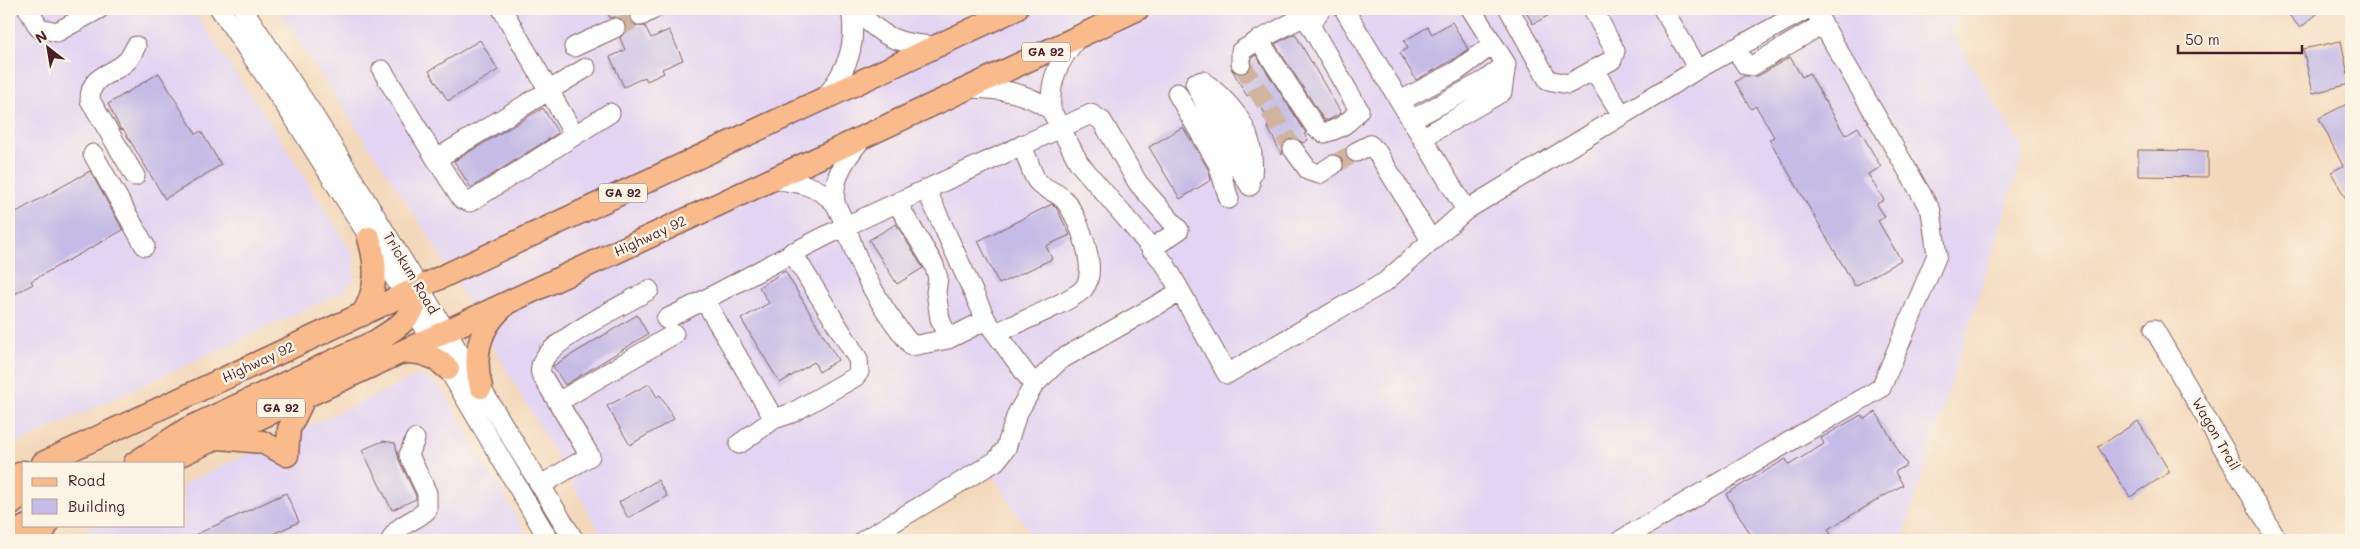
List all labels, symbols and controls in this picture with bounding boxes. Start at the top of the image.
north arrow [22,22,72,72]
scale bar [2178,22,2301,54]
text: N [32,26,51,47]
text: 50 m [2185,29,2220,49]
road number: GA 92 [1022,42,1070,62]
road number: GA 92 [599,184,647,202]
street label: Highway 92 [611,211,689,261]
street label: Trickum Road [379,228,444,318]
street label: Highway 92 [219,337,297,387]
street label: Wagon Trail [2188,394,2245,474]
road number: GA 92 [257,398,305,418]
legend [22,462,185,526]
text: Road [68,470,105,490]
text: Building [68,496,125,516]

